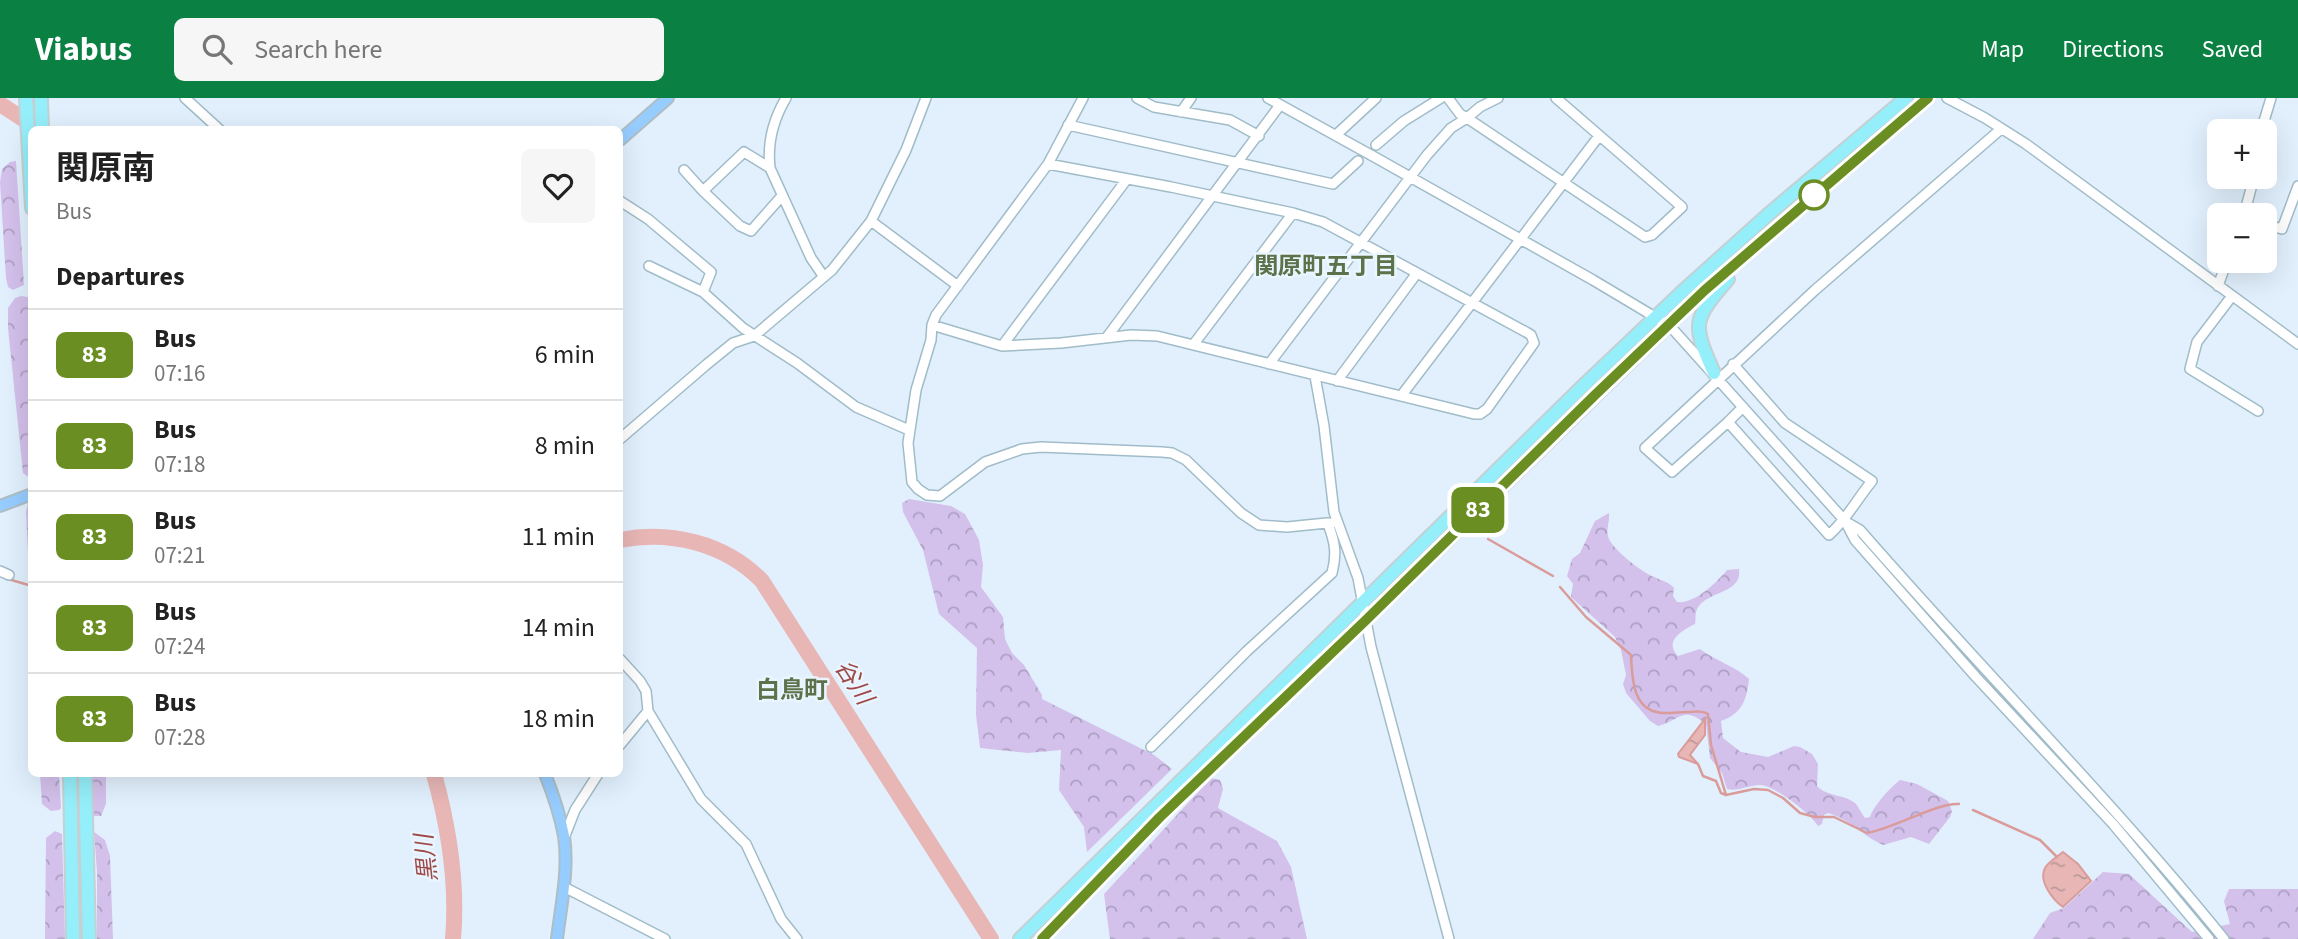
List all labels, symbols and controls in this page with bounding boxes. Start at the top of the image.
search box [174,18,664,81]
text: Viabus [35,26,132,73]
icon: search [198,30,236,68]
text: Search here [254,31,382,68]
text: Map [1981,32,2024,67]
text: Directions [2062,32,2164,67]
text: Saved [2202,32,2263,67]
map controls [2207,119,2277,273]
button: + [2207,119,2277,189]
text: 関原南 [56,145,155,192]
button: heart [521,149,595,223]
unlabelled marker [1799,180,1829,210]
text: Bus [56,195,92,228]
button: − [2207,203,2277,273]
district label: 関原町五丁目 [1254,249,1398,284]
text: Departures [56,258,184,295]
text: Bus [154,320,196,357]
text: 6 min [535,336,595,373]
text: 83 [82,337,107,372]
text: 07:16 [154,357,205,390]
text: Bus [154,411,196,448]
text: 8 min [535,427,595,464]
text: 83 [82,428,107,463]
text: 07:18 [154,448,205,481]
line badge: 83 [1446,487,1510,533]
text: 83 [1465,492,1491,527]
text: Bus [154,502,196,539]
text: 11 min [522,518,595,555]
text: 83 [82,519,107,554]
text: 07:21 [154,539,205,572]
text: Bus [154,593,196,630]
text: 14 min [522,609,595,646]
text: 83 [82,610,107,645]
text: 07:24 [154,630,205,663]
water label: 谷川 [826,653,883,714]
district label: 白鳥町 [756,673,828,708]
text: Bus [154,684,196,721]
text: 18 min [522,700,595,737]
text: 83 [82,701,107,736]
text: 07:28 [154,721,205,754]
water label: 黒川 [406,829,446,884]

